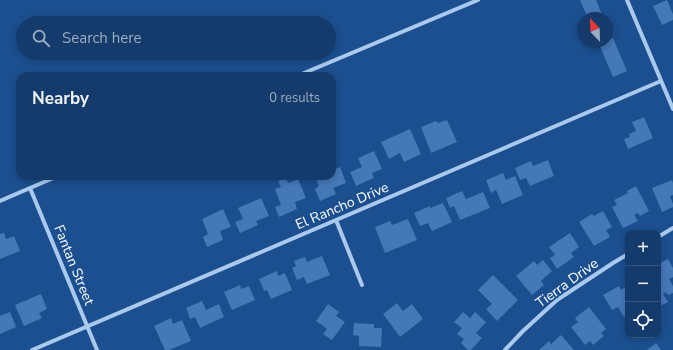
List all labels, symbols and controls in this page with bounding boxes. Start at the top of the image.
north arrow [577,12,613,48]
search box [16,16,336,60]
icon: search [30,27,52,49]
text: Search here [62,28,142,48]
text: Nearby [32,87,89,110]
text: 0 results [269,89,320,107]
street label: El Rancho Drive [292,178,392,234]
street label: Fantan Street [49,222,99,308]
map controls [625,230,661,338]
button: + [625,230,661,266]
street label: Tierra Drive [532,254,602,312]
button: − [625,266,661,302]
button: locate [625,302,661,338]

